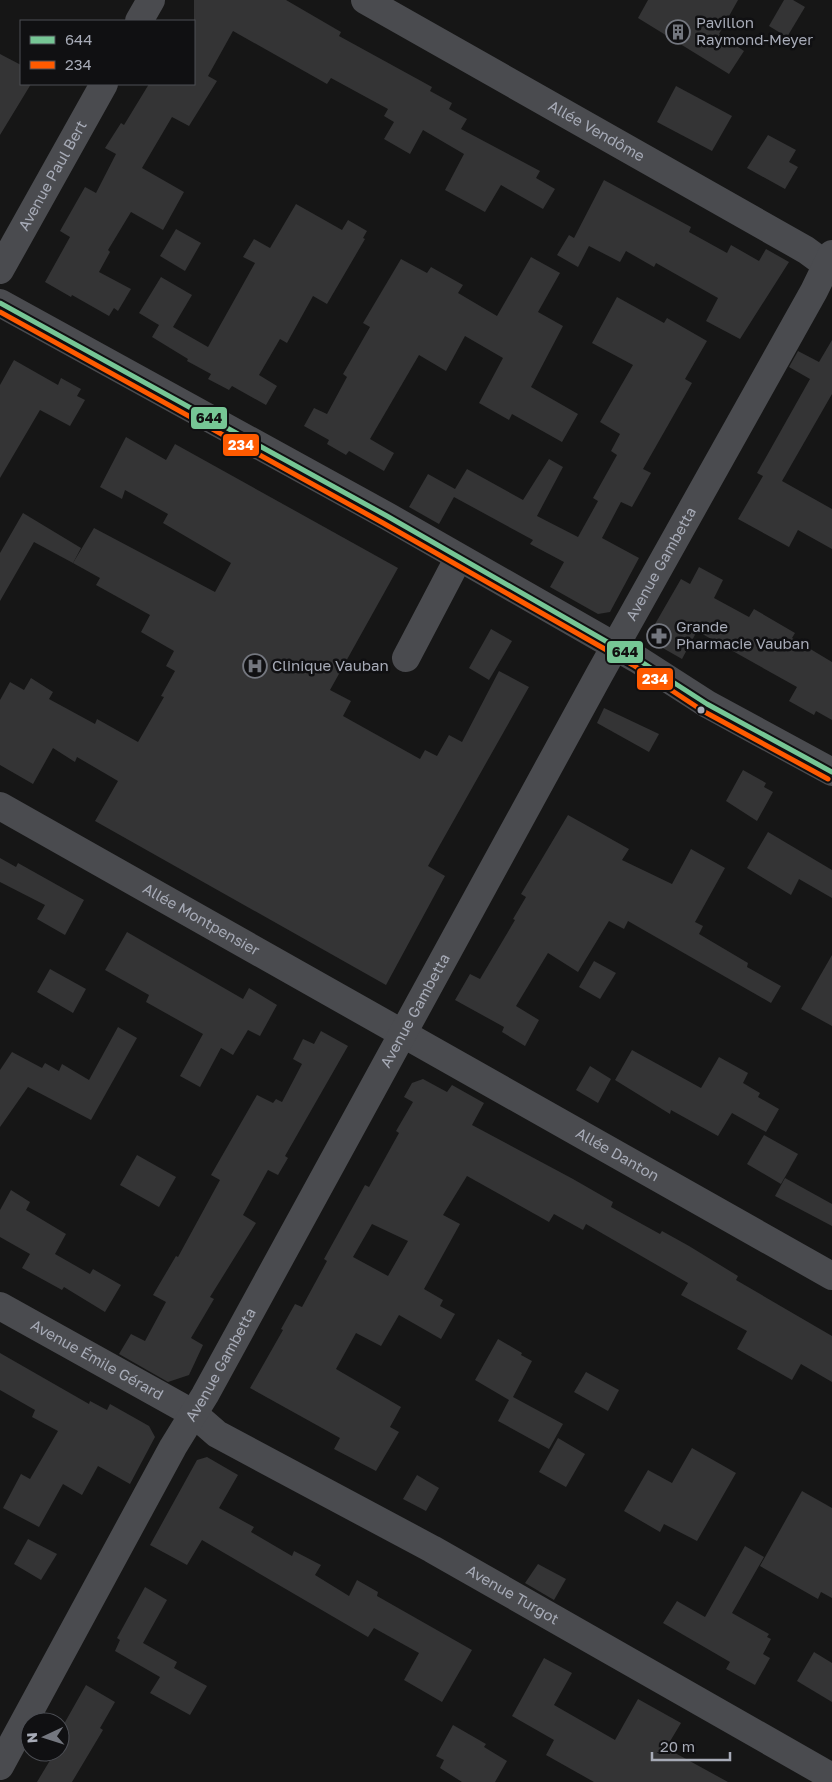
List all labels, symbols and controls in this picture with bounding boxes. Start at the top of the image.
place label: Pavillon Raymond-Meyer [696,13,813,48]
building icon: Pavillon Raymond-Meyer [665,19,691,45]
legend [20,20,195,85]
text: 644 [65,30,92,48]
text: 234 [65,55,92,73]
street label: Allée Vendôme [546,96,648,165]
street label: Avenue Paul Bert [14,117,90,234]
line badge: 644 [190,406,228,430]
text: 644 [196,409,222,426]
line badge: 234 [222,433,260,457]
text: 234 [228,436,254,453]
street label: Avenue Gambetta [621,503,699,623]
place label: Grande Pharmacie Vauban [676,617,809,652]
pharmacy icon: Grande Pharmacie Vauban [646,623,672,649]
line badge: 644 [606,640,644,664]
text: 644 [612,643,638,660]
hospital icon: Clinique Vauban [242,653,268,679]
place label: Clinique Vauban [272,656,389,674]
line badge: 234 [636,667,674,691]
text: 234 [642,670,668,687]
unlabelled marker [696,705,706,715]
street label: Allée Montpensier [140,879,263,959]
street label: Avenue Gambetta [376,950,453,1070]
street label: Allée Danton [573,1123,663,1184]
street label: Avenue Gambetta [181,1304,259,1424]
street label: Avenue Émile Gérard [28,1315,167,1403]
street label: Avenue Turgot [463,1561,563,1628]
north arrow [20,1712,70,1762]
scale bar [652,1730,730,1762]
text: N [23,1732,40,1744]
text: 20 m [660,1737,695,1755]

